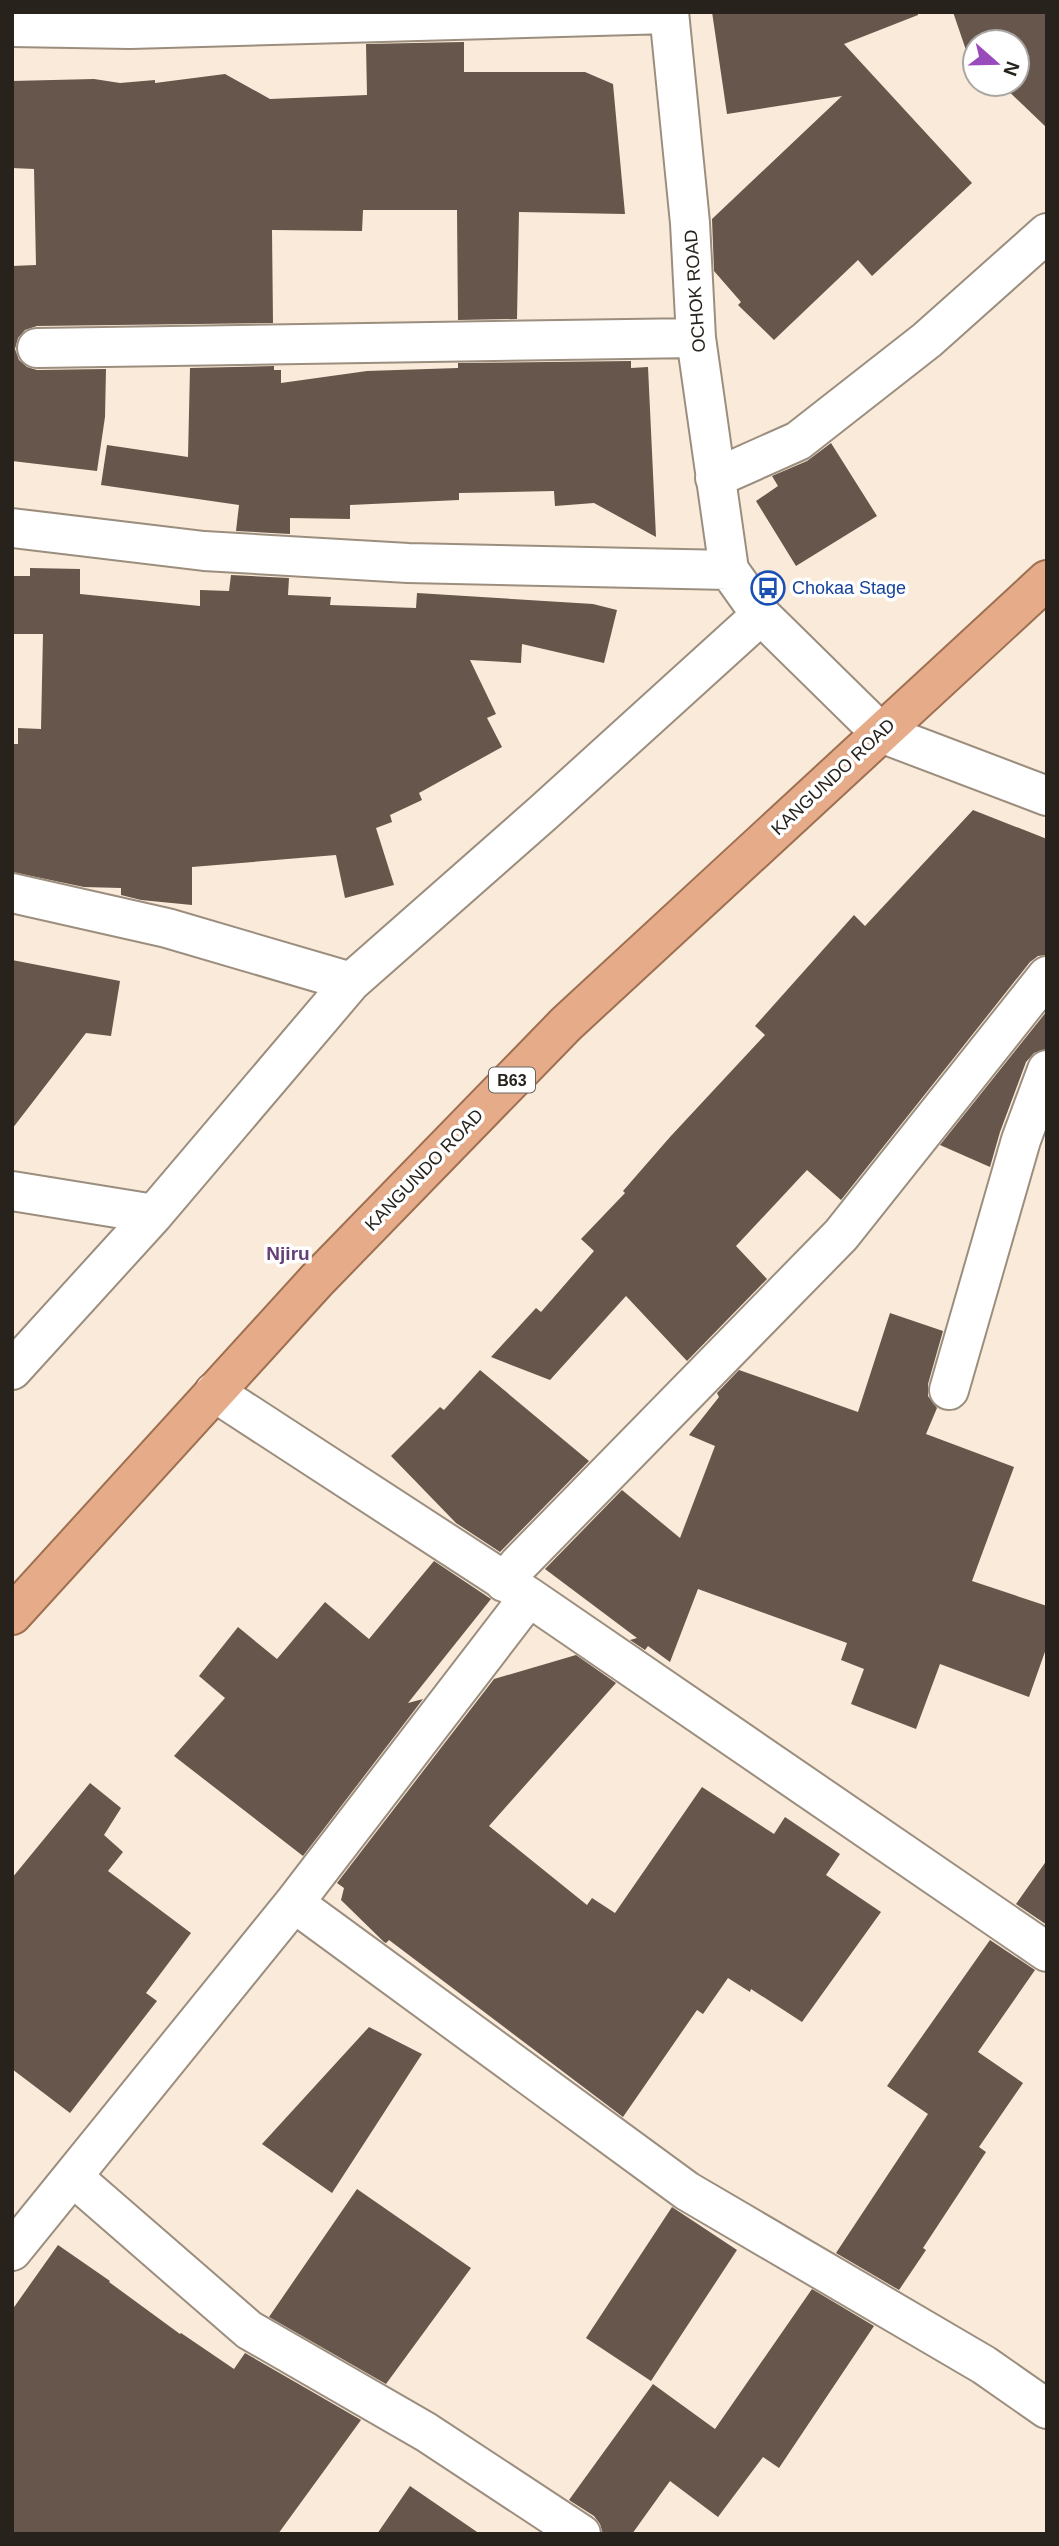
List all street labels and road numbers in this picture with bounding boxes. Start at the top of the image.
street label: OCHOK ROAD [681,229,709,353]
street label: KANGUNDO ROAD [767,715,899,839]
road number: B63 [489,1068,535,1092]
street label: KANGUNDO ROAD [361,1105,487,1235]

